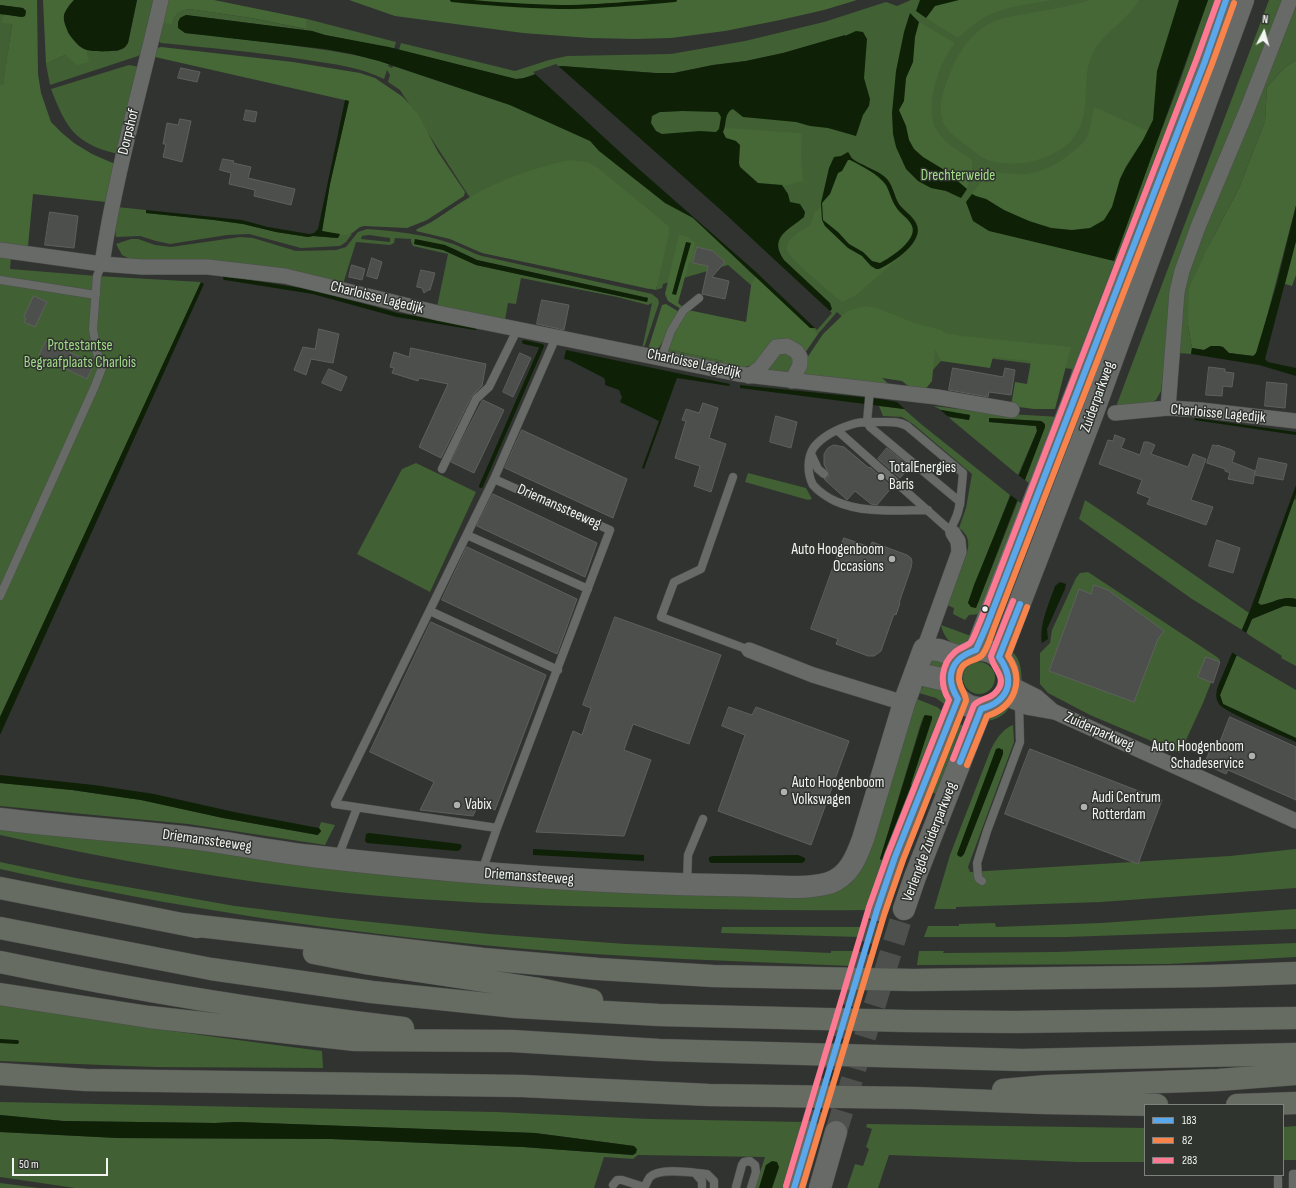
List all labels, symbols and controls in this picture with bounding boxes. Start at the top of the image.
north arrow [1244,12,1284,52]
text: N [1262,13,1269,26]
street label: Dorpshof [115,107,143,157]
park label: Drechterweide [921,167,995,185]
street label: Charloisse Lagedijk [329,278,425,318]
park label: Protestantse Begraafplaats Charlois [24,337,136,372]
street label: Charloisse Lagedijk [646,345,742,383]
street label: Zuiderparkweg [1077,359,1119,435]
street label: Charloisse Lagedijk [1170,401,1266,427]
place label: TotalEnergies Baris [889,459,956,494]
marker: TotalEnergies Baris [876,472,886,482]
street label: Driemanssteeweg [514,481,604,533]
place label: Auto Hoogenboom Occasions [792,541,884,576]
marker: Auto Hoogenboom Occasions [887,554,897,564]
unlabelled marker [980,604,990,614]
street label: Zuiderparkweg [1061,709,1137,755]
place label: Auto Hoogenboom Schadeservice [1152,738,1244,773]
marker: Auto Hoogenboom Schadeservice [1247,751,1257,761]
place label: Auto Hoogenboom Volkswagen [792,774,884,809]
street label: Verlengde Zuiderparkweg [899,780,961,904]
marker: Auto Hoogenboom Volkswagen [779,787,789,797]
place label: Audi Centrum Rotterdam [1092,789,1161,824]
place label: Vabix [465,796,492,814]
marker: Vabix [452,800,462,810]
marker: Audi Centrum Rotterdam [1079,802,1089,812]
street label: Driemanssteeweg [161,826,253,856]
street label: Driemanssteeweg [484,865,574,889]
legend [1144,1104,1284,1176]
text: 183 [1182,1113,1196,1128]
text: 82 [1182,1133,1192,1148]
scale bar [14,1150,110,1176]
text: 283 [1182,1153,1197,1168]
text: 50 m [19,1157,39,1172]

